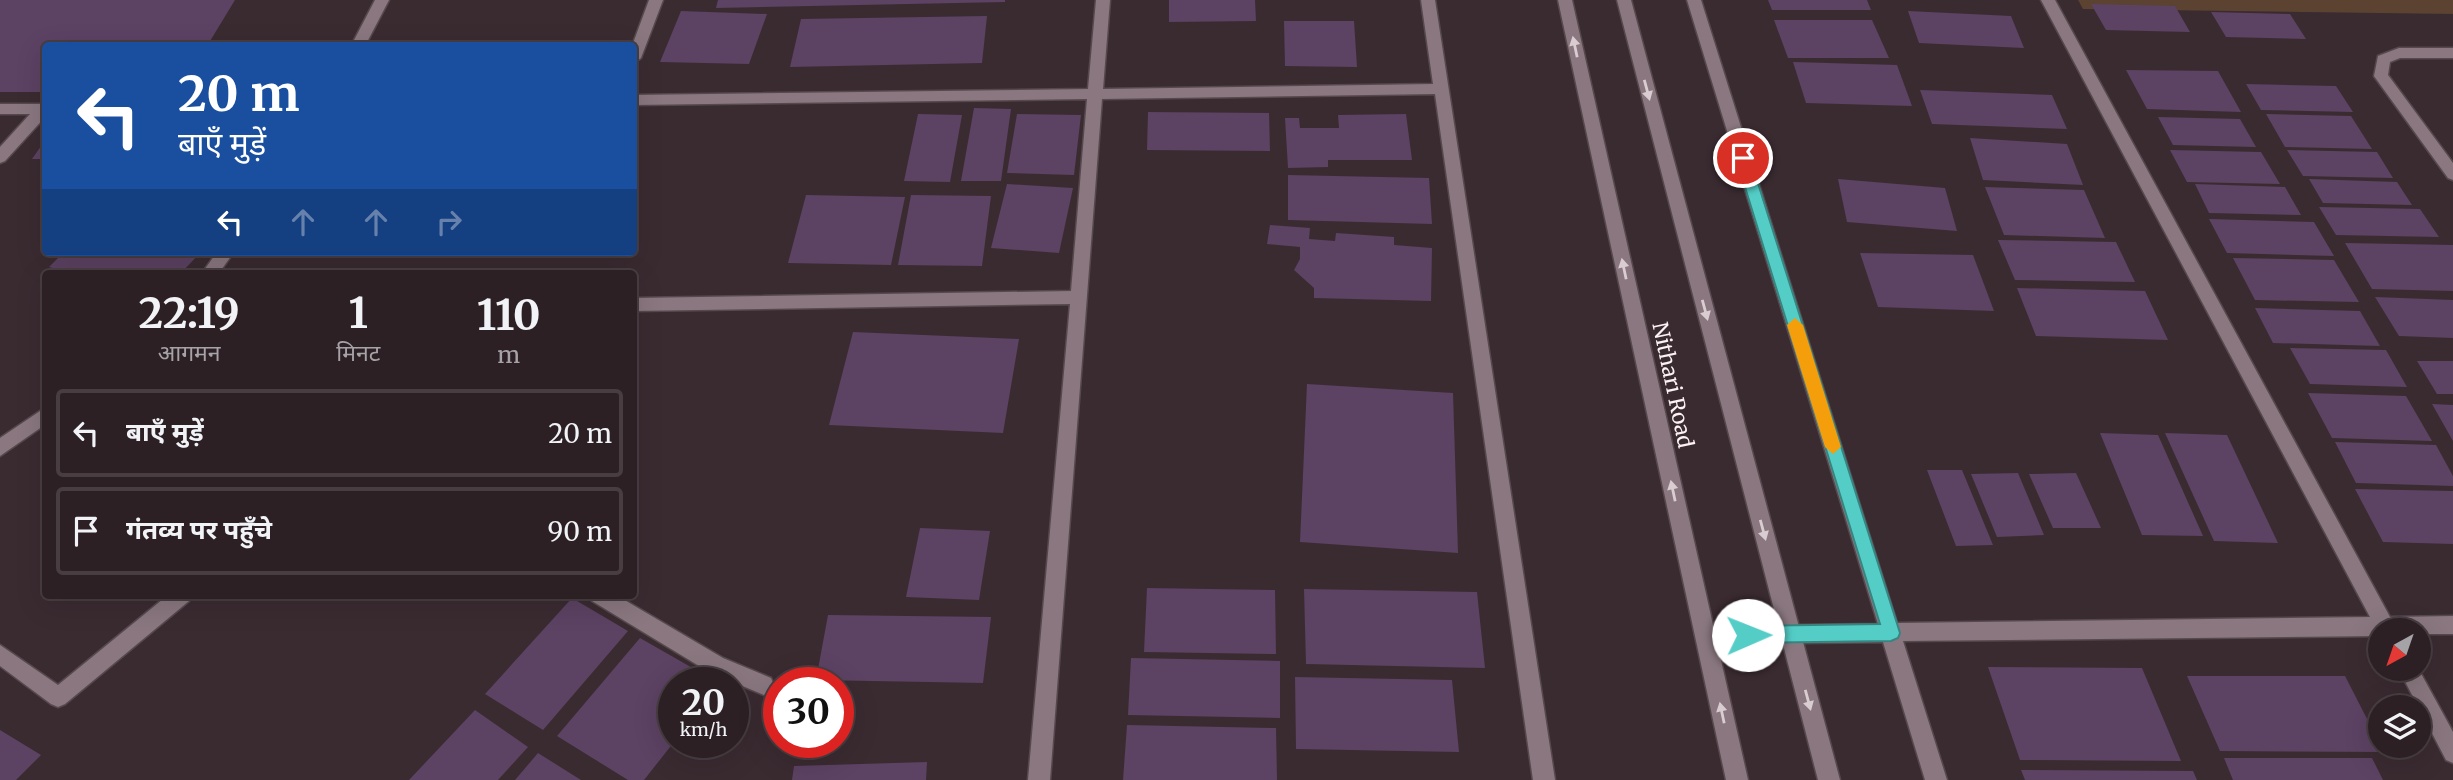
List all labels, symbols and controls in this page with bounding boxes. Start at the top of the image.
one-way arrow [1570,36,1581,58]
text: 20 m [178,63,299,124]
icon: left [63,70,154,161]
one-way arrow [1642,79,1653,101]
text: बाएँ मुड़ें [178,124,266,164]
pin [1713,128,1773,188]
icon: arrive [1724,139,1762,177]
icon: left [211,203,249,241]
icon: ahead [284,203,322,241]
icon: ahead [357,203,395,241]
icon: right [430,203,468,241]
one-way arrow [1619,258,1630,280]
text: 22:19 [138,287,240,339]
text: 1 [349,287,368,339]
text: 110 [477,289,541,341]
one-way arrow [1700,299,1711,321]
street label: Nithari Road [1646,320,1700,451]
text: आगमन [158,338,221,367]
text: मिनट [336,338,380,367]
text: m [497,340,520,369]
icon: left [67,414,105,452]
text: बाएँ मुड़ें [126,415,203,448]
text: 20 m [548,417,612,450]
one-way arrow [1668,480,1679,502]
icon: arrive [67,512,105,550]
text: गंतव्य पर पहुँचे [126,513,272,546]
text: 90 m [548,515,612,548]
one-way arrow [1758,519,1769,541]
position arrow [1711,598,1785,672]
north arrow [2368,618,2431,681]
map controls [2368,618,2431,758]
speed limit sign: 30 [763,667,854,758]
text: 20 [682,681,725,725]
one-way arrow [1803,689,1814,711]
button: layers [2368,695,2431,758]
one-way arrow [1717,702,1728,724]
text: km/h [680,718,727,741]

